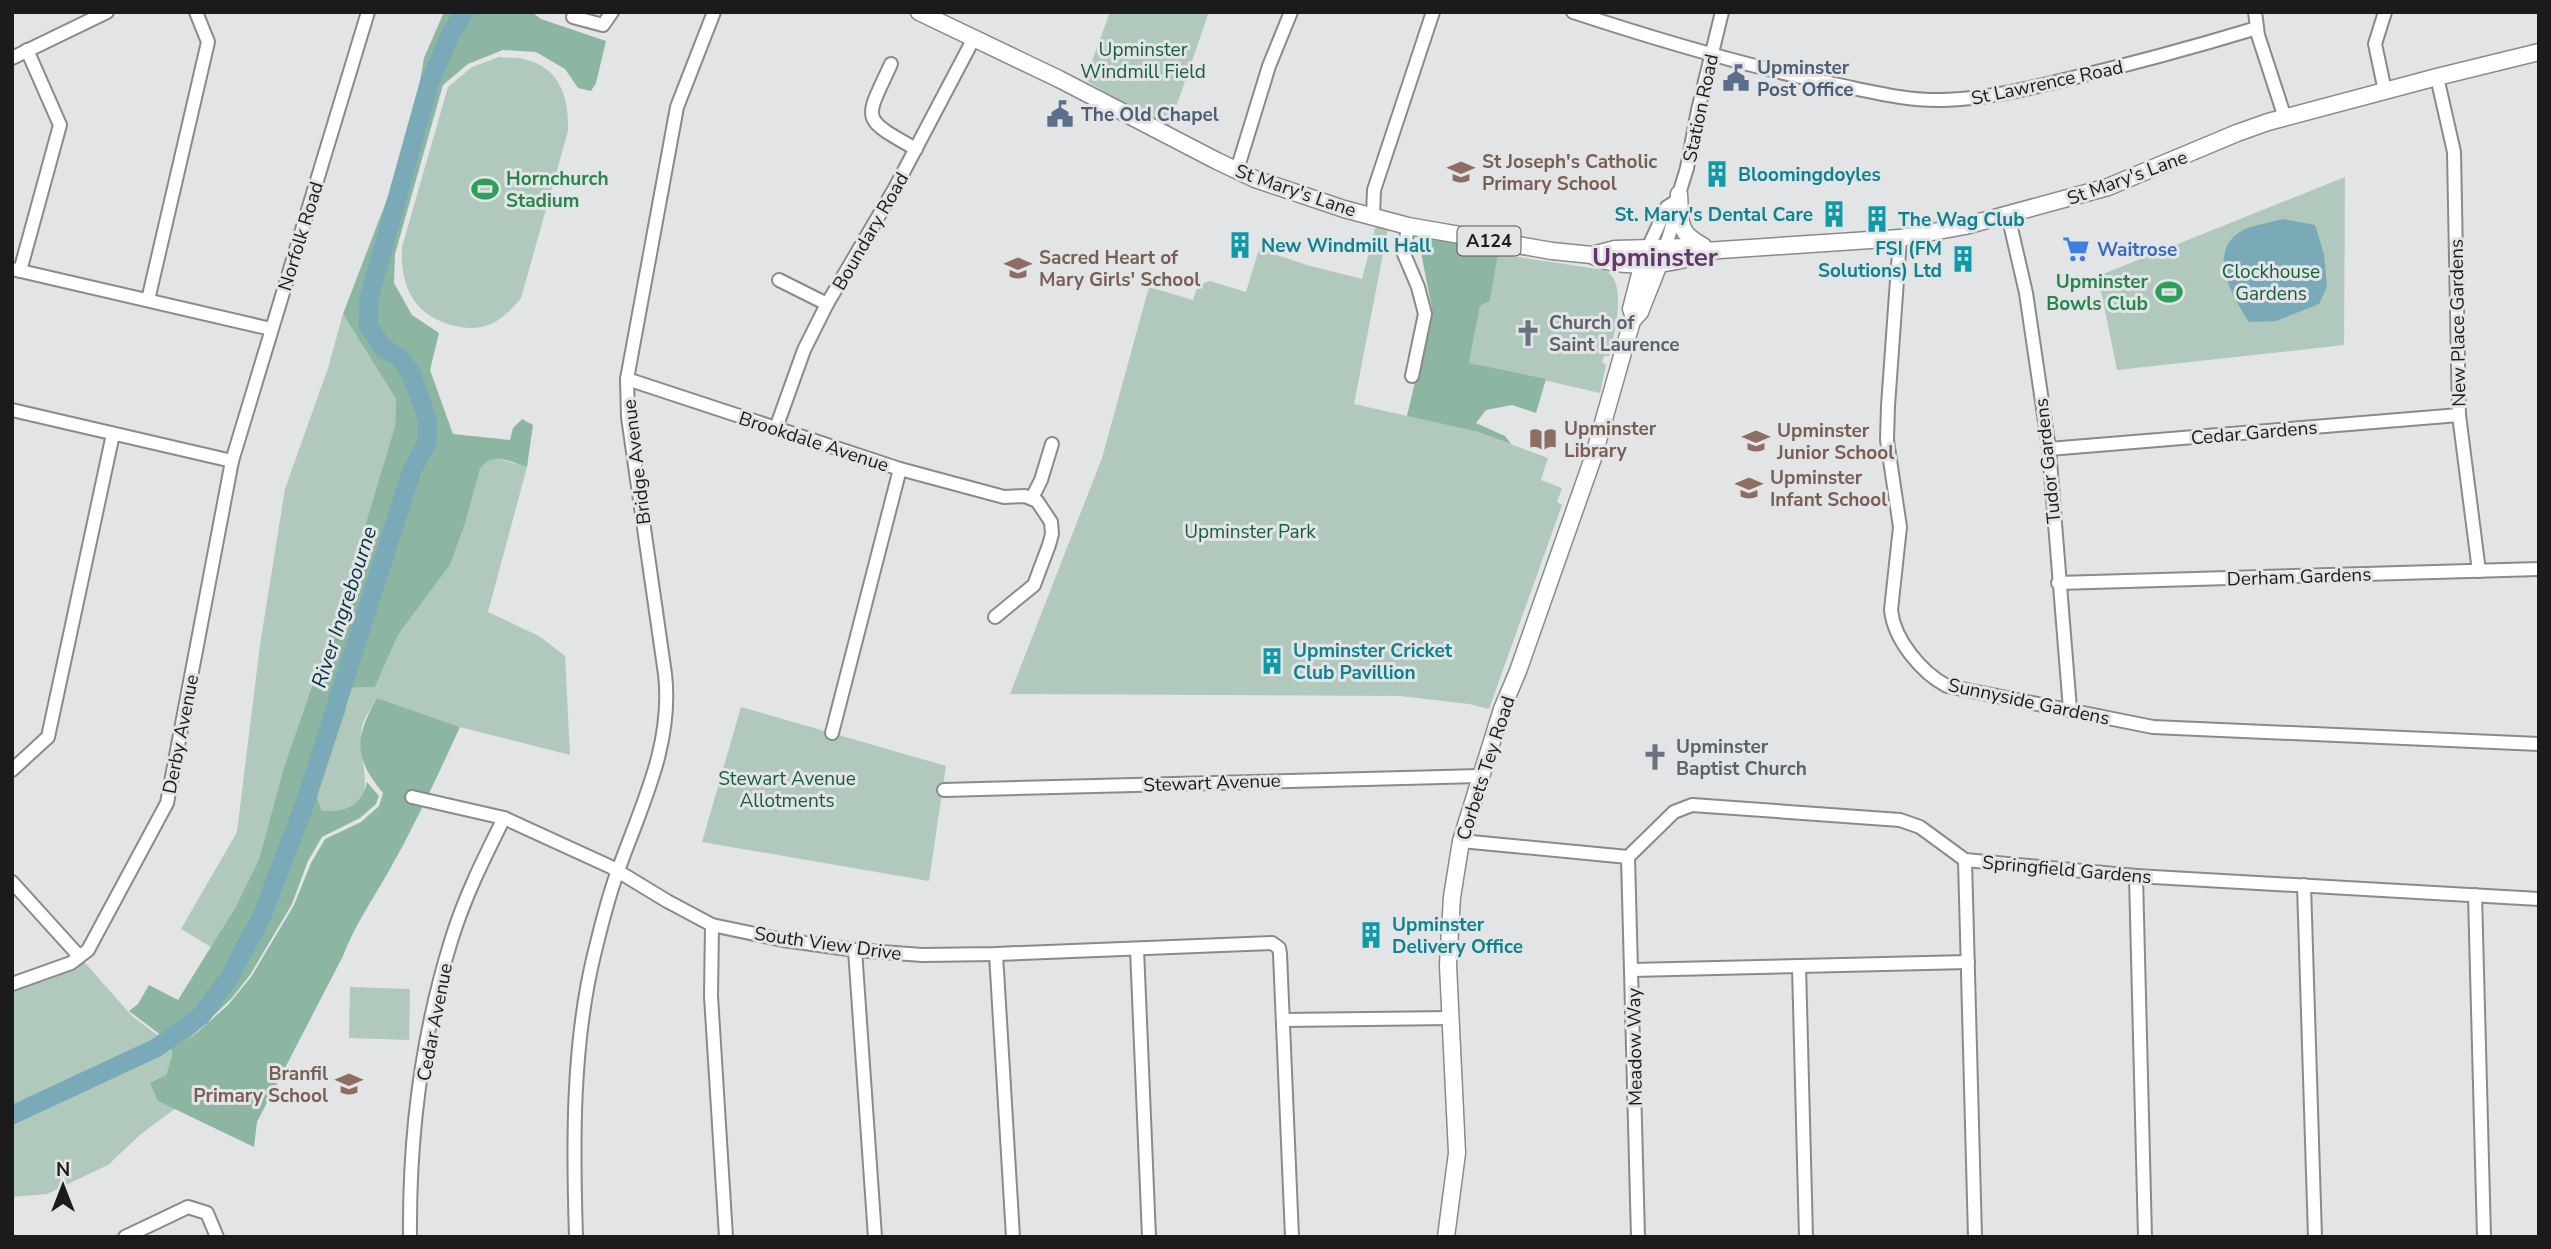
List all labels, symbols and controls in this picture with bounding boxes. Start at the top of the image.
park label: Upminster Windmill Field [1080,37,1206,85]
street label: Station Road [1677,52,1725,165]
street label: St Lawrence Road [1969,54,2126,112]
place label: Upminster Post Office [1757,55,1854,103]
public building icon: Upminster Post Office [1721,63,1751,93]
public building icon: The Old Chapel [1045,99,1075,129]
place label: The Old Chapel [1081,102,1219,128]
street label: St Mary's Lane [2064,144,2191,212]
place label: St Joseph's Catholic Primary School [1482,149,1657,197]
school or university icon: St Joseph's Catholic Primary School [1446,157,1476,187]
street label: St Mary's Lane [1232,158,1360,224]
building icon: Bloomingdoyles [1702,159,1732,189]
place label: Bloomingdoyles [1738,162,1881,188]
place label: Hornchurch Stadium [506,166,609,214]
street label: Boundary Road [827,168,915,295]
sports icon: Hornchurch Stadium [470,174,500,204]
street label: Norfolk Road [272,179,330,294]
building icon: St. Mary's Dental Care [1819,199,1849,229]
place label: St. Mary's Dental Care [1614,202,1813,228]
building icon: The Wag Club [1862,204,1892,234]
place label: The Wag Club [1898,207,2025,233]
road number: A124 [1458,227,1520,256]
building icon: New Windmill Hall [1225,230,1255,260]
place label: New Windmill Hall [1261,233,1431,259]
supermarket icon: Waitrose [2061,234,2091,264]
place label: FSI (FM Solutions) Ltd [1818,236,1942,284]
place label: Waitrose [2097,237,2177,263]
street label: New Place Gardens [2444,239,2472,407]
district label: Upminster [1592,240,1719,275]
building icon: FSI (FM Solutions) Ltd [1948,244,1978,274]
place label: Sacred Heart of Mary Girls' School [1039,245,1200,293]
school or university icon: Sacred Heart of Mary Girls' School [1003,253,1033,283]
park label: Clockhouse Gardens [2222,259,2320,307]
place label: Upminster Bowls Club [2046,269,2149,317]
sports icon: Upminster Bowls Club [2154,277,2184,307]
place label: Church of Saint Laurence [1549,310,1680,358]
church icon: Church of Saint Laurence [1513,318,1543,348]
street label: Tudor Gardens [2028,397,2067,525]
street label: Bridge Avenue [616,398,658,526]
street label: Brookdale Avenue [735,405,892,478]
street label: Cedar Gardens [2190,415,2318,451]
place label: Upminster Library [1564,416,1657,464]
place label: Upminster Junior School [1776,418,1894,466]
library icon: Upminster Library [1528,424,1558,454]
school or university icon: Upminster Junior School [1741,426,1771,456]
place label: Upminster Infant School [1770,465,1887,513]
school or university icon: Upminster Infant School [1734,473,1764,503]
park label: Upminster Park [1184,519,1316,545]
water label: River Ingrebourne [305,523,383,691]
street label: Derham Gardens [2226,561,2372,593]
place label: Upminster Cricket Club Pavillion [1293,638,1453,686]
building icon: Upminster Cricket Club Pavillion [1257,646,1287,676]
street label: Derby Avenue [157,672,205,796]
street label: Sunnyside Gardens [1946,672,2112,732]
street label: Corbets Tey Road [1450,693,1522,844]
place label: Upminster Baptist Church [1676,734,1807,782]
church icon: Upminster Baptist Church [1640,742,1670,772]
park label: Stewart Avenue Allotments [718,766,856,814]
street label: Stewart Avenue [1143,768,1281,798]
street label: Springfield Gardens [1981,850,2153,890]
place label: Upminster Delivery Office [1392,912,1523,960]
building icon: Upminster Delivery Office [1356,920,1386,950]
street label: South View Drive [752,921,903,967]
street label: Cedar Avenue [411,961,459,1083]
street label: Meadow Way [1621,987,1649,1106]
place label: Branfil Primary School [193,1061,328,1109]
school or university icon: Branfil Primary School [334,1069,364,1099]
north arrow [28,1151,98,1221]
text: N [56,1157,70,1183]

